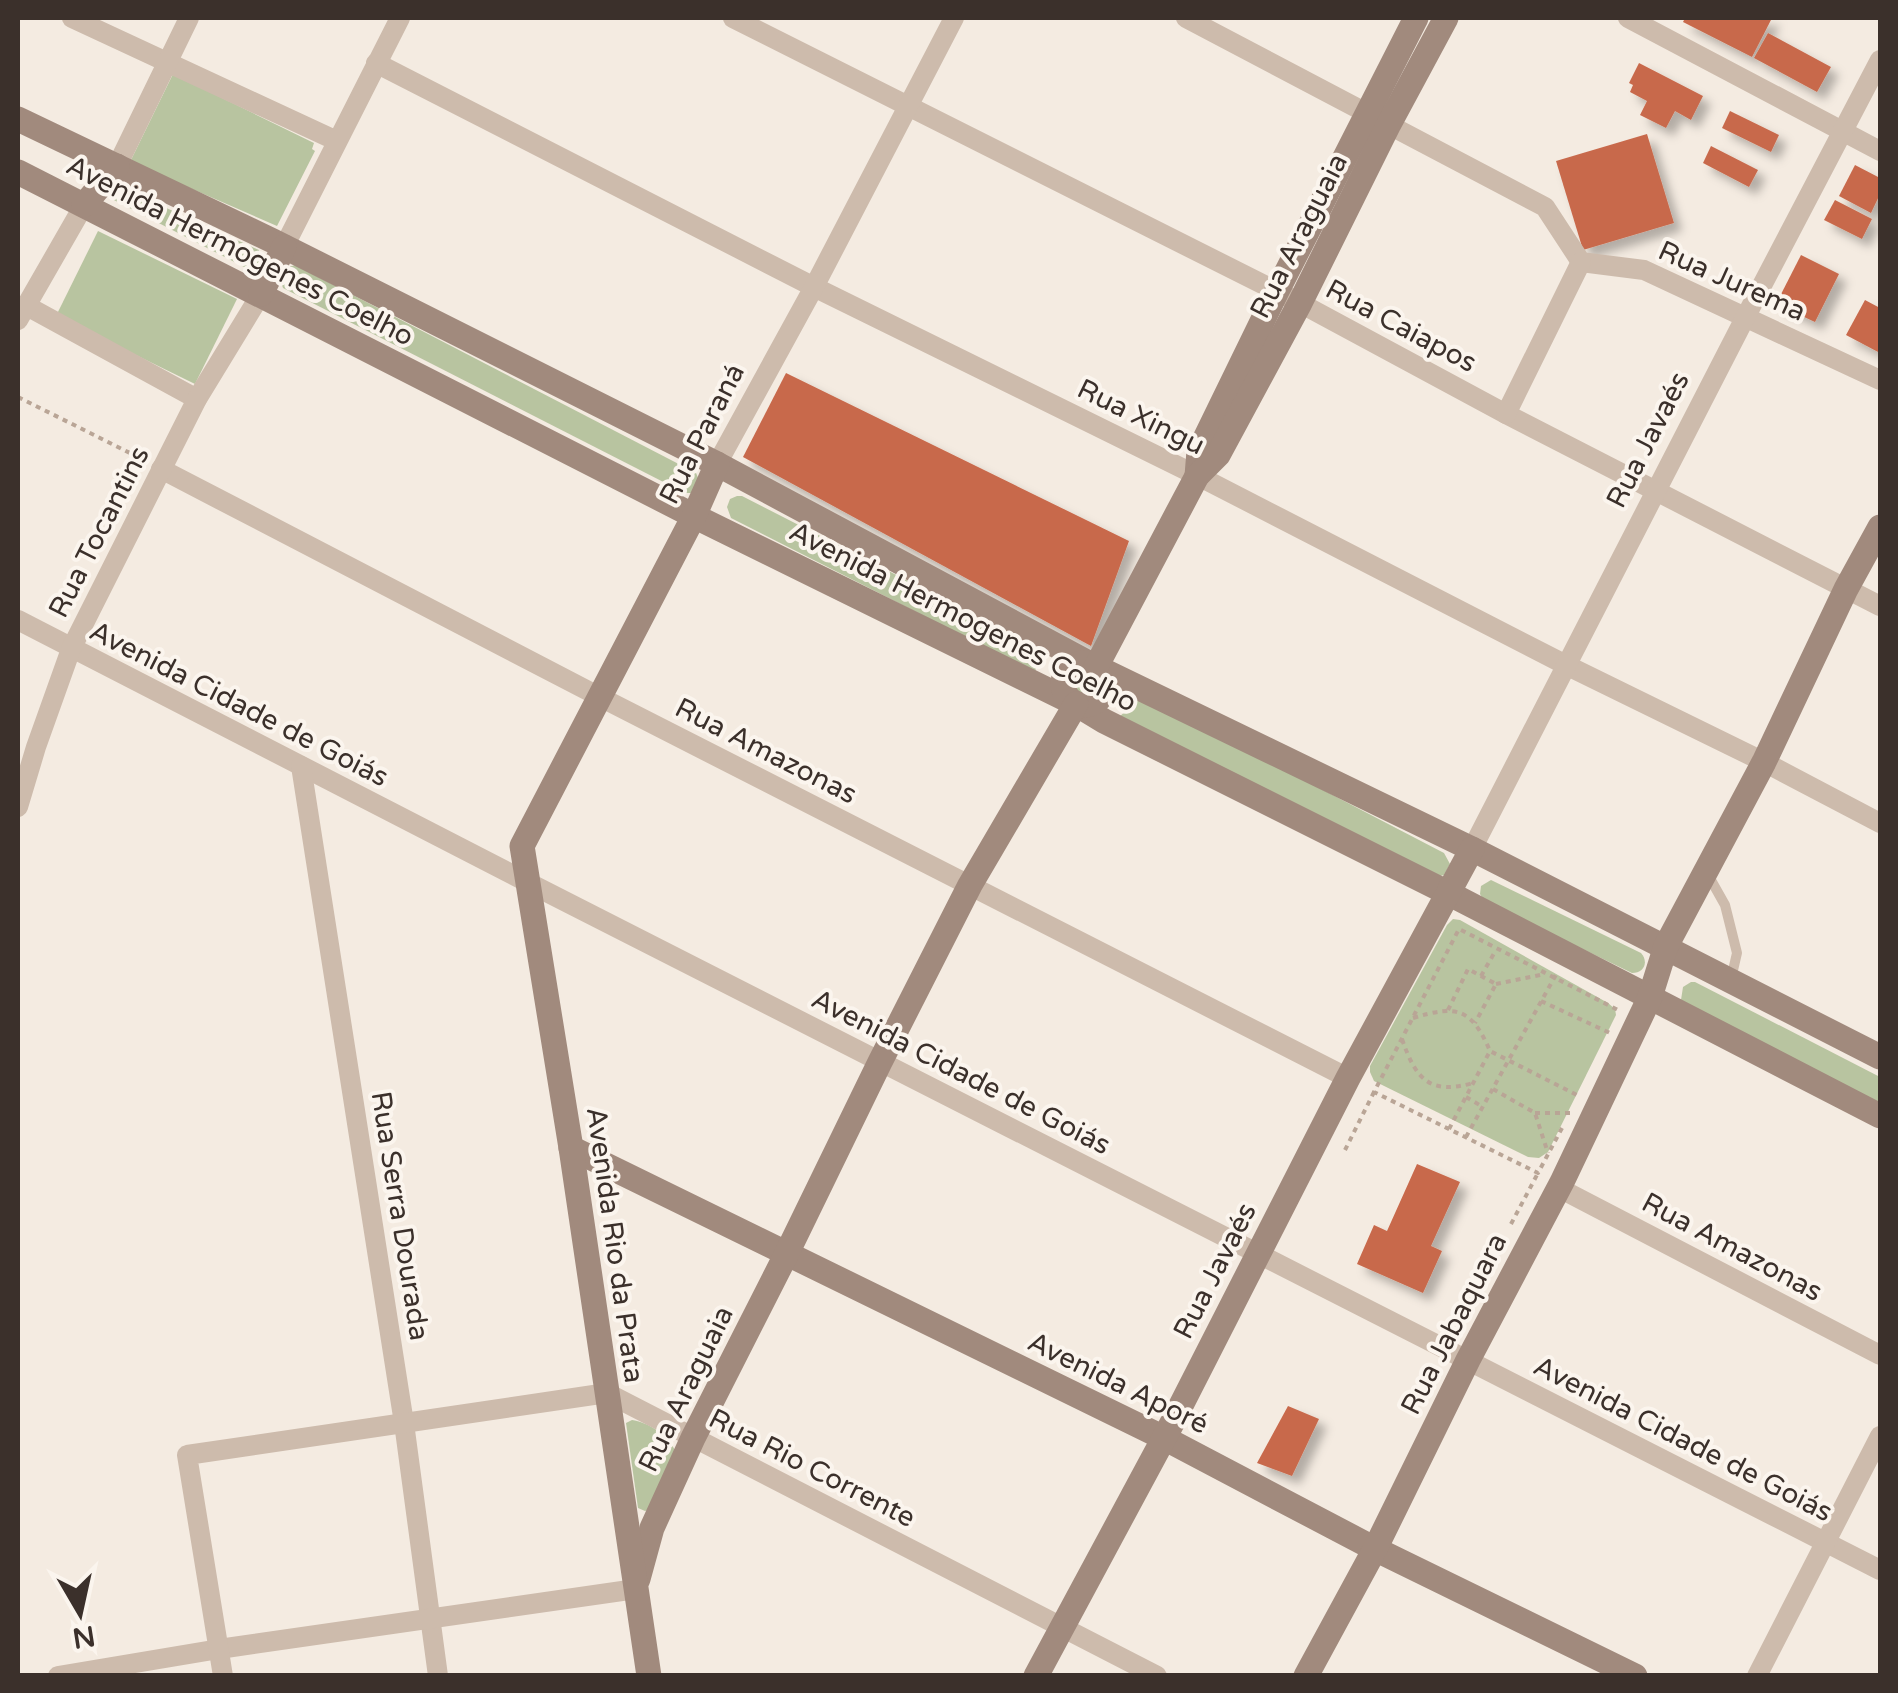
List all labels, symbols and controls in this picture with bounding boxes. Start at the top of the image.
street label: Avenida Hermogenes Coelho [61,148,419,354]
street label: Rua Araguaia [1243,148,1355,324]
street label: Rua Jurema [1653,233,1811,329]
street label: Rua Caiapos [1320,272,1482,380]
street label: Rua Paraná [652,358,752,510]
street label: Rua Javaés [1599,366,1697,514]
street label: Rua Xingu [1072,372,1210,462]
street label: Rua Tocantins [41,441,157,623]
street label: Avenida Hermogenes Coelho [784,514,1142,720]
street label: Avenida Cidade de Goiás [84,614,394,794]
street label: Rua Amazonas [669,691,863,811]
street label: Avenida Cidade de Goiás [806,982,1116,1162]
street label: Rua Serra Dourada [363,1089,437,1343]
street label: Avenida Rio da Prata [579,1105,651,1385]
street label: Rua Amazonas [1636,1185,1828,1309]
street label: Rua Javaés [1166,1197,1264,1345]
street label: Rua Jabaquara [1394,1228,1514,1420]
street label: Rua Araguaia [631,1300,741,1478]
street label: Avenida Aporé [1022,1325,1214,1441]
street label: Avenida Cidade de Goiás [1528,1349,1838,1529]
street label: Rua Rio Corrente [703,1401,921,1535]
north arrow [30,1563,130,1663]
text: N [70,1618,98,1655]

